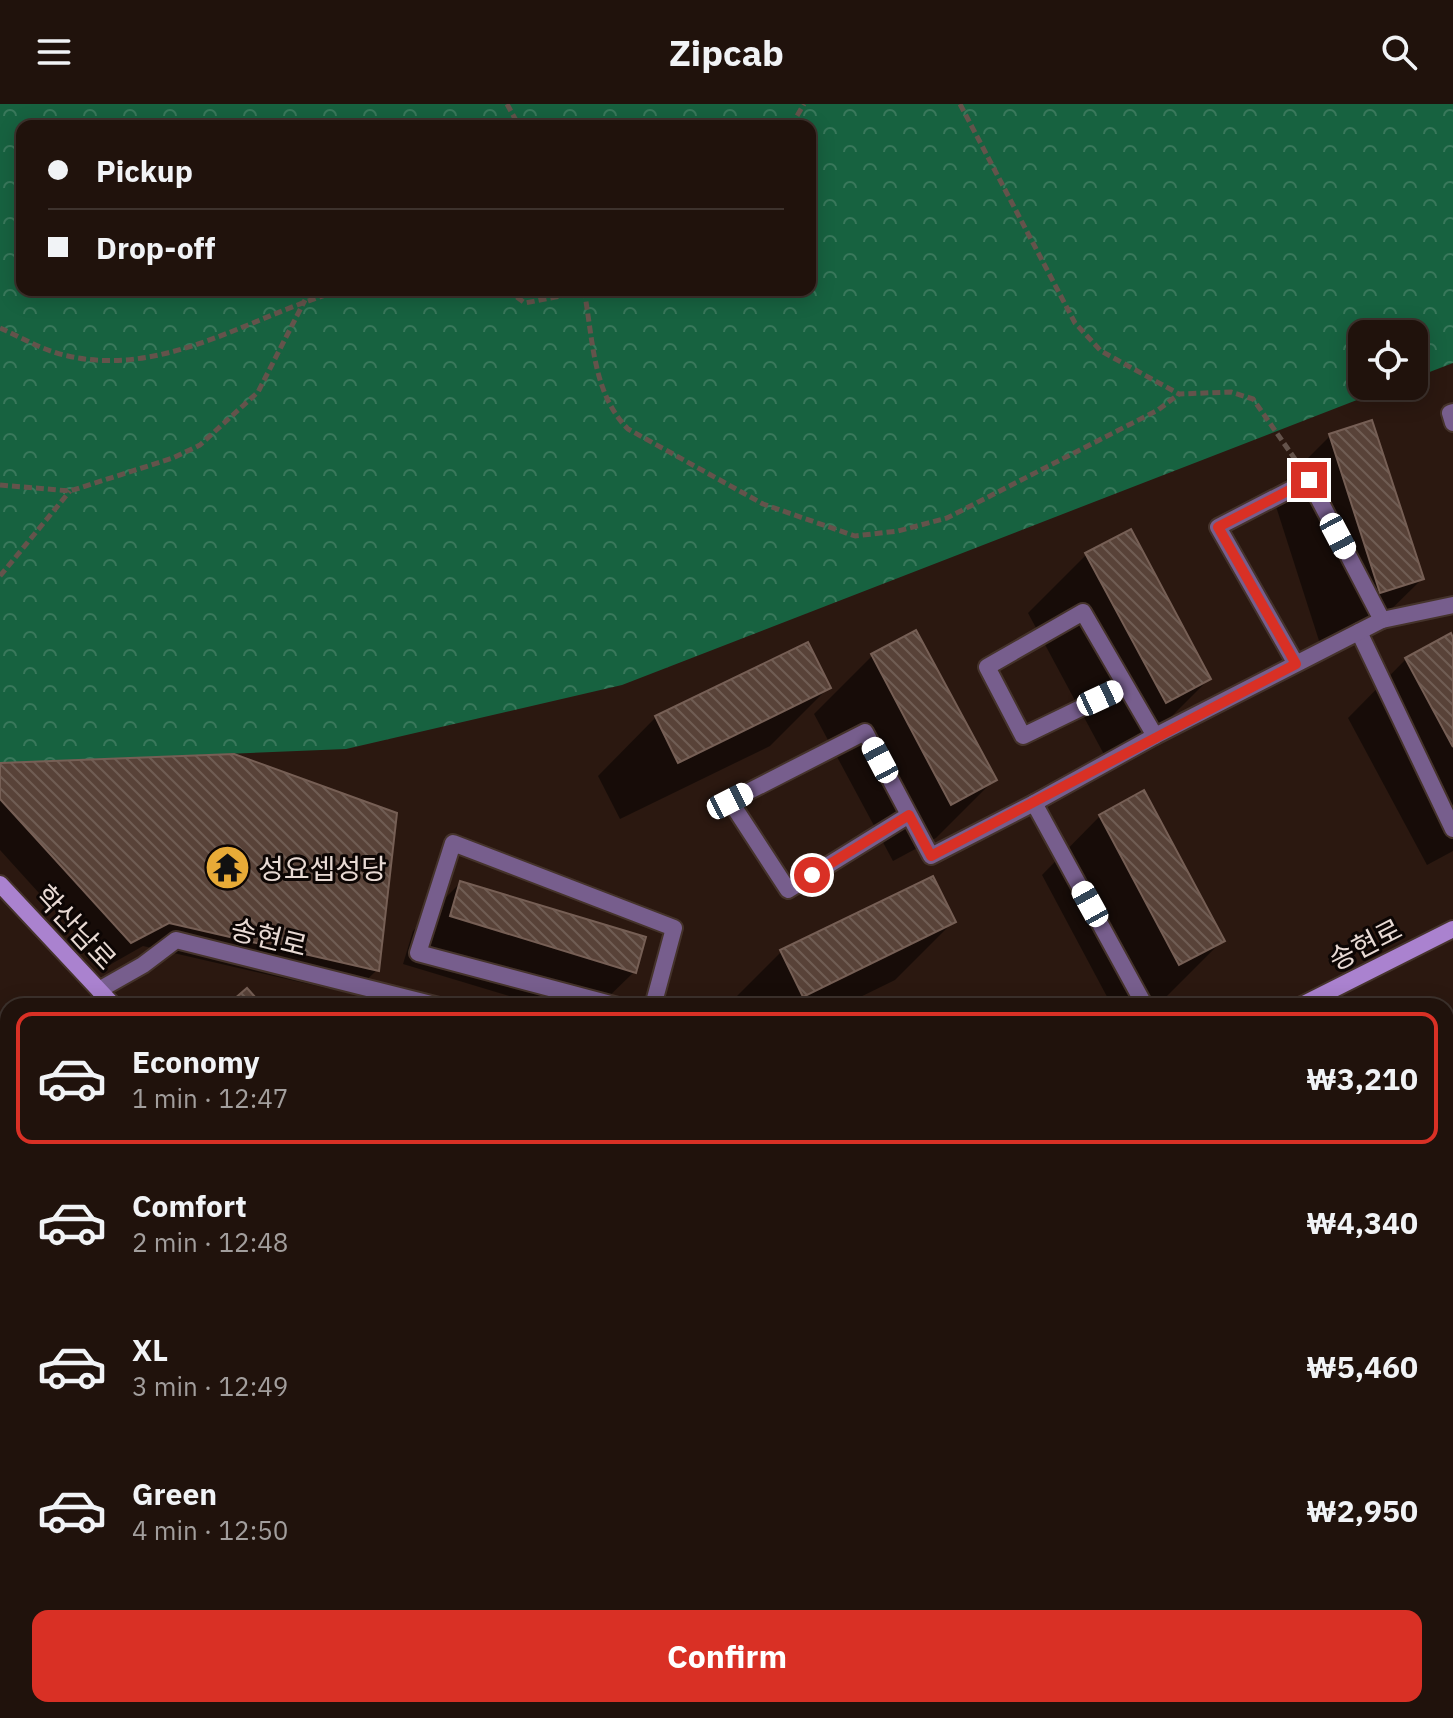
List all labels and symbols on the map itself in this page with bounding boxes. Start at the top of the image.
route end [1291,462,1327,498]
car [1316,509,1360,563]
car [1073,677,1127,719]
car [858,733,902,787]
car [703,779,757,823]
temple icon: 성요셉성당 [203,844,251,892]
place label: 성요셉성당 [258,850,387,887]
route start [794,857,830,893]
street label: 학산남로 [27,877,125,977]
car [1068,877,1112,931]
street label: 송현로 [227,910,311,964]
street label: 송현로 [1322,910,1408,978]

